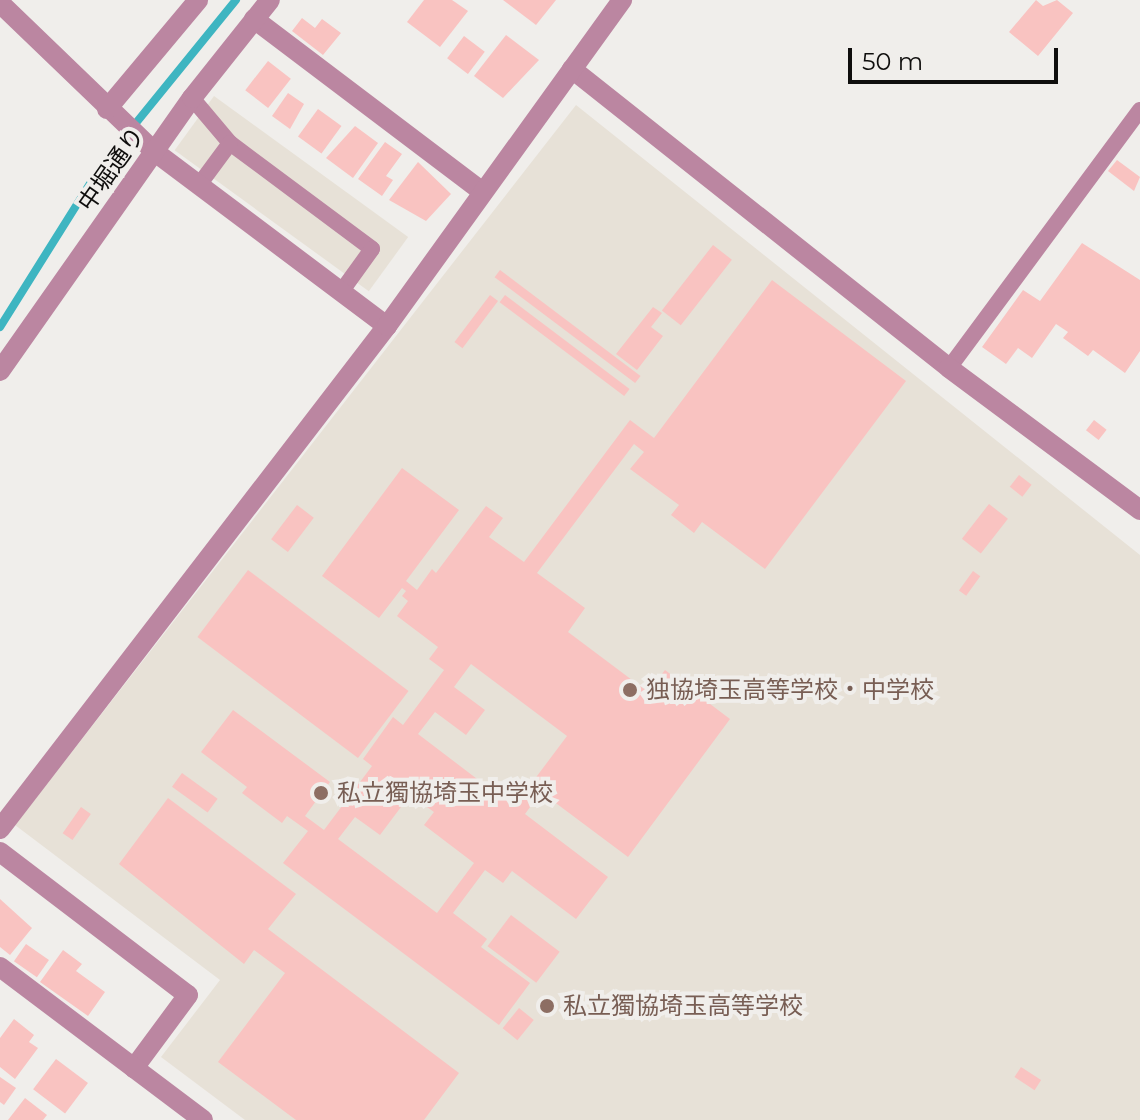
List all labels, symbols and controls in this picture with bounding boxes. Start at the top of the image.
scale bar [852,32,1062,82]
text: 50 m [862,47,923,76]
street label: 中堀通り [72,121,150,217]
place label: 独協埼玉高等学校・中学校 [646,676,934,704]
marker: 独協埼玉高等学校・中学校 [621,681,639,699]
place label: 私立獨協埼玉中学校 [337,779,553,807]
marker: 私立獨協埼玉中学校 [312,784,330,802]
place label: 私立獨協埼玉高等学校 [563,992,803,1020]
marker: 私立獨協埼玉高等学校 [538,997,556,1015]

